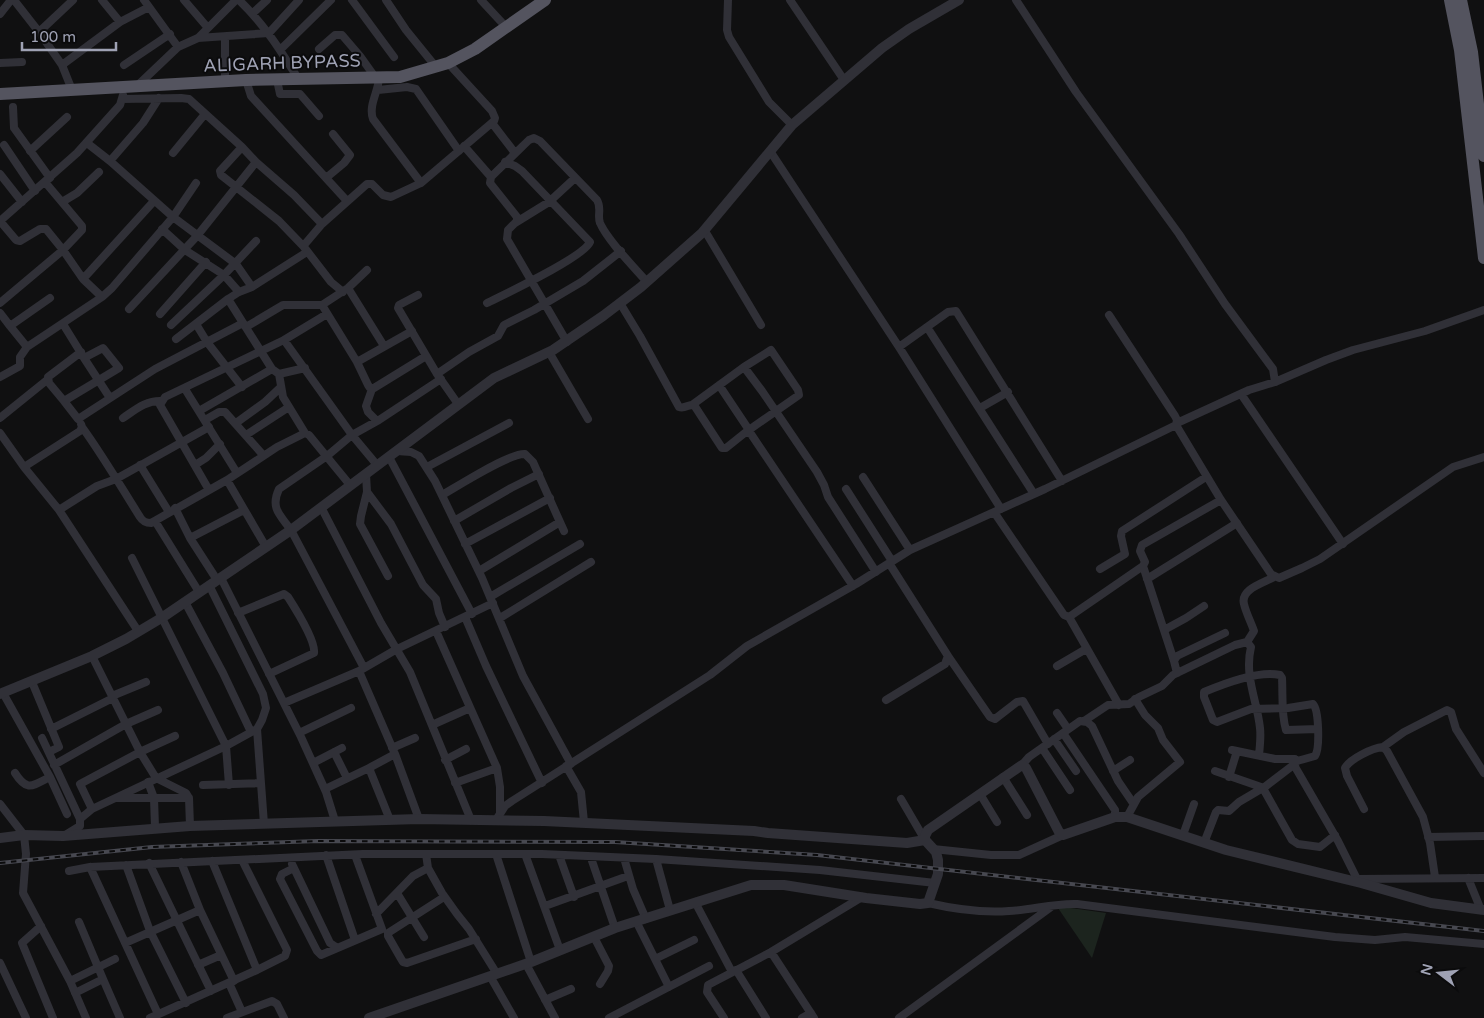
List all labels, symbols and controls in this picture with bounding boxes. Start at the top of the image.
scale bar [22,20,116,52]
text: 100 m [30,28,76,46]
street label: ALIGARH BYPASS [203,49,361,77]
north arrow [1414,948,1464,998]
text: N [1417,962,1437,977]

